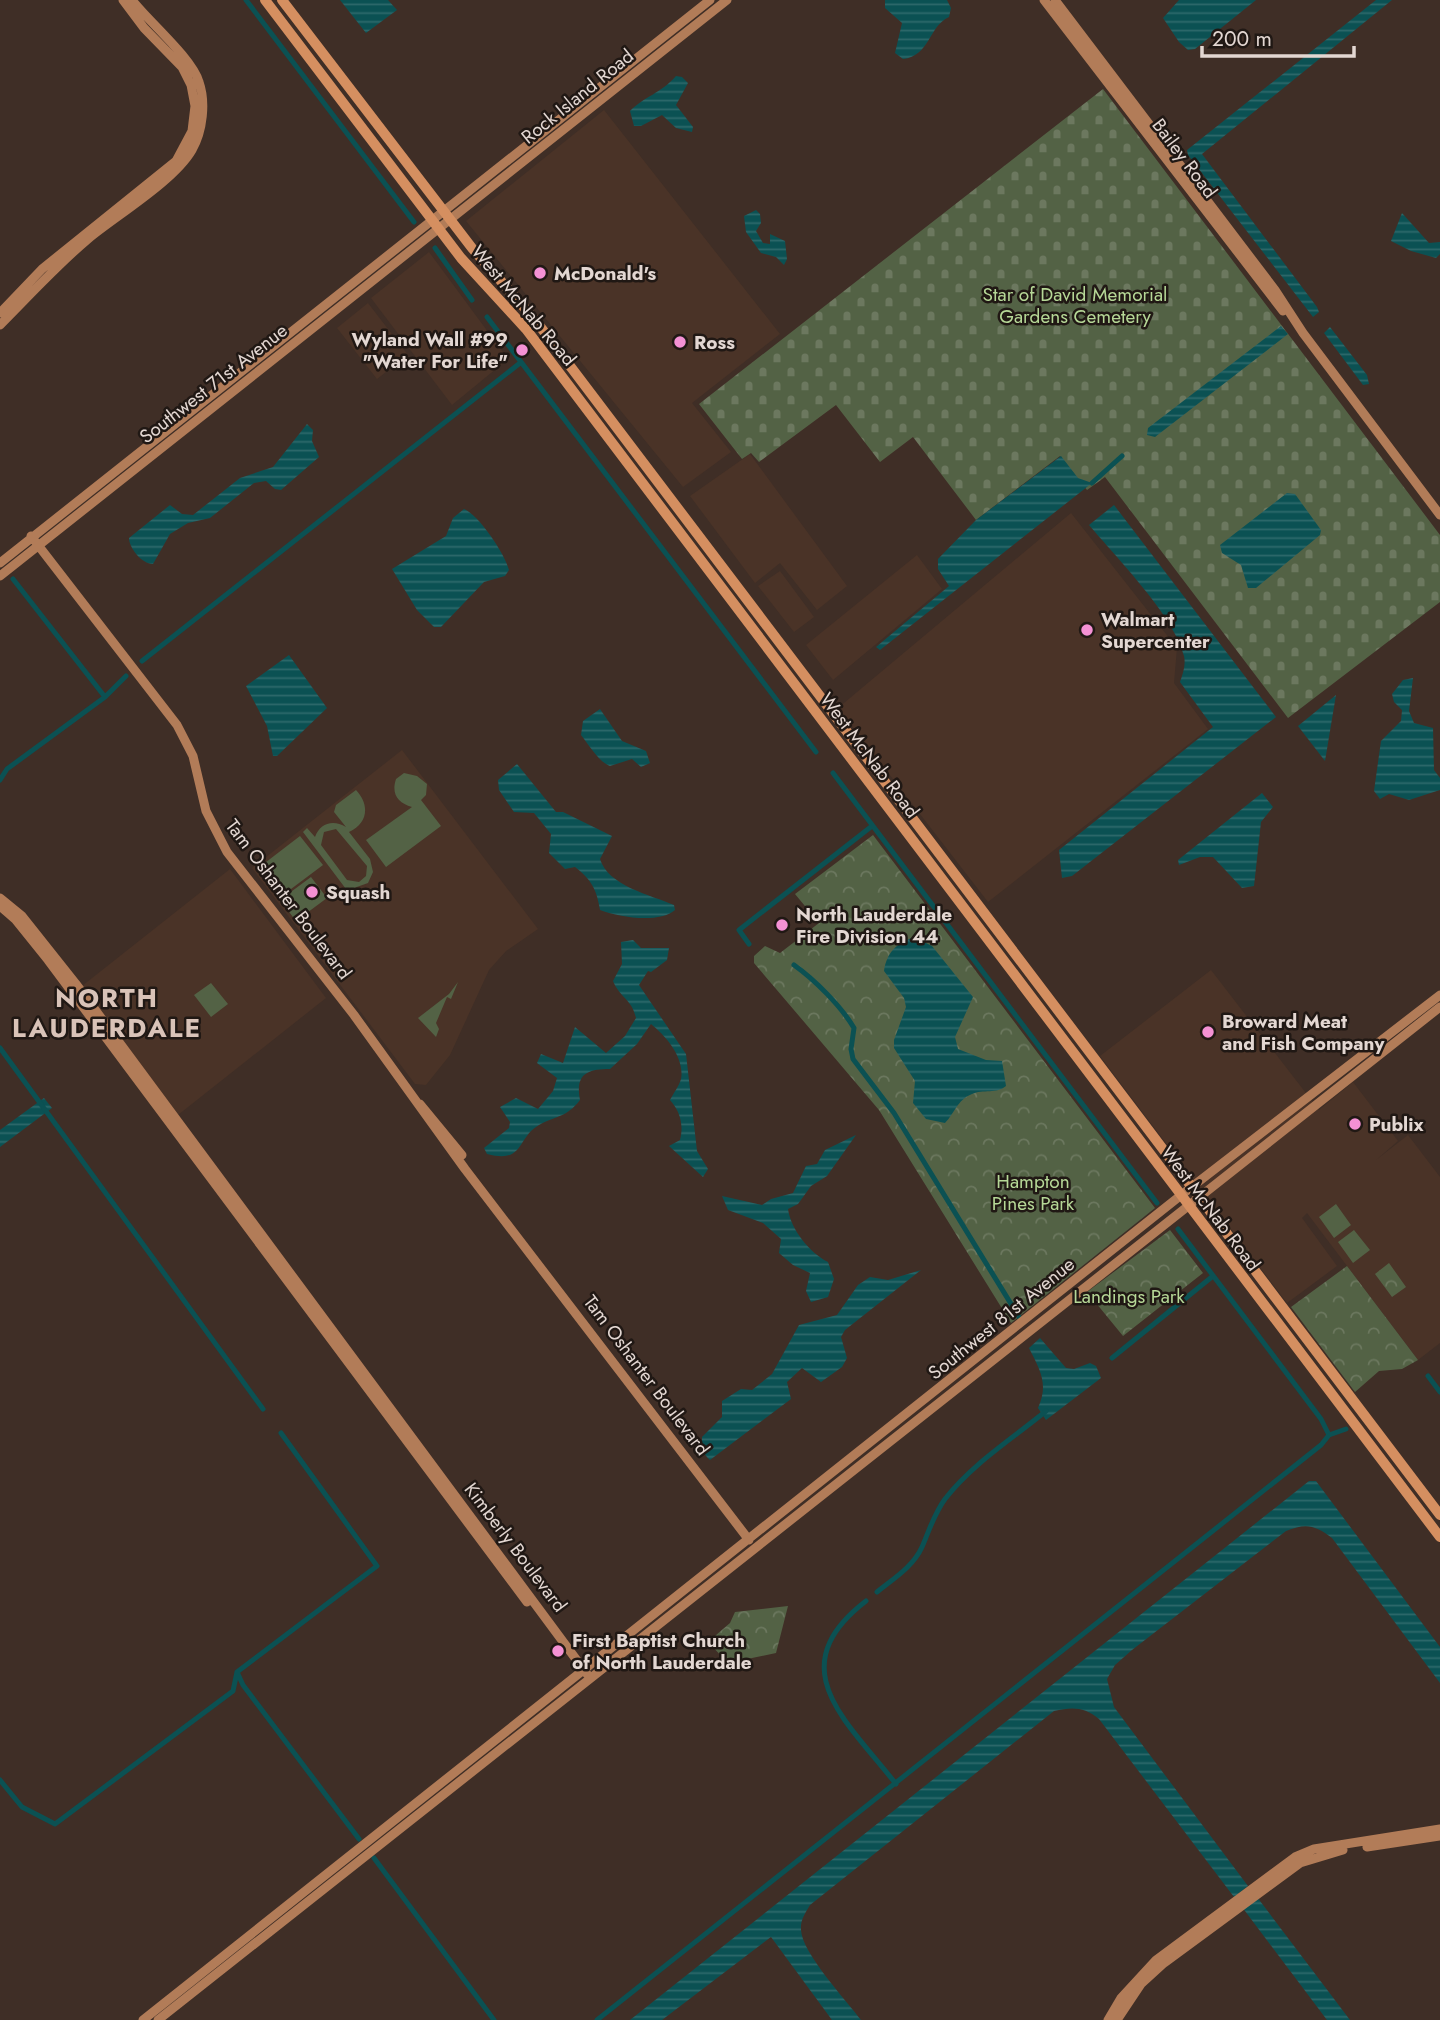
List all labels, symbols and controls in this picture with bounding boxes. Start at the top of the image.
scale bar [1202,14,1354,58]
text: 200 m [1212,24,1272,54]
street label: Rock Island Road [515,43,639,150]
street label: Bailey Road [1146,113,1224,204]
street label: West McNab Road [465,239,582,372]
place label: McDonald's [554,260,656,287]
marker: McDonald's [532,265,548,281]
park label: Star of David Memorial Gardens Cemetery [983,281,1167,330]
street label: Southwest 71st Avenue [134,317,293,450]
place label: Wyland Wall #99 "Water For Life" [352,326,508,375]
place label: Ross [694,329,735,356]
marker: Ross [672,334,688,350]
marker: Wyland Wall #99 "Water For Life" [514,342,530,358]
place label: Walmart Supercenter [1101,606,1210,655]
marker: Walmart Supercenter [1079,622,1095,638]
street label: West McNab Road [813,687,926,824]
street label: Tam Oshanter Boulevard [219,813,358,985]
place label: Squash [326,879,390,906]
marker: Squash [304,884,320,900]
place label: North Lauderdale Fire Division 44 [796,901,952,950]
marker: North Lauderdale Fire Division 44 [774,917,790,933]
district label: NORTH LAUDERDALE [12,979,202,1047]
place label: Broward Meat and Fish Company [1222,1008,1385,1057]
marker: Broward Meat and Fish Company [1200,1024,1216,1040]
place label: Publix [1369,1111,1424,1138]
marker: Publix [1347,1116,1363,1132]
street label: West McNab Road [1154,1140,1267,1277]
park label: Hampton Pines Park [992,1168,1075,1217]
street label: Southwest 81st Avenue [922,1251,1081,1386]
park label: Landings Park [1073,1283,1185,1310]
street label: Tam Oshanter Boulevard [577,1289,716,1461]
street label: Kimberly Boulevard [458,1477,573,1618]
place label: First Baptist Church of North Lauderdale [572,1627,752,1676]
marker: First Baptist Church of North Lauderdale [550,1643,566,1659]

